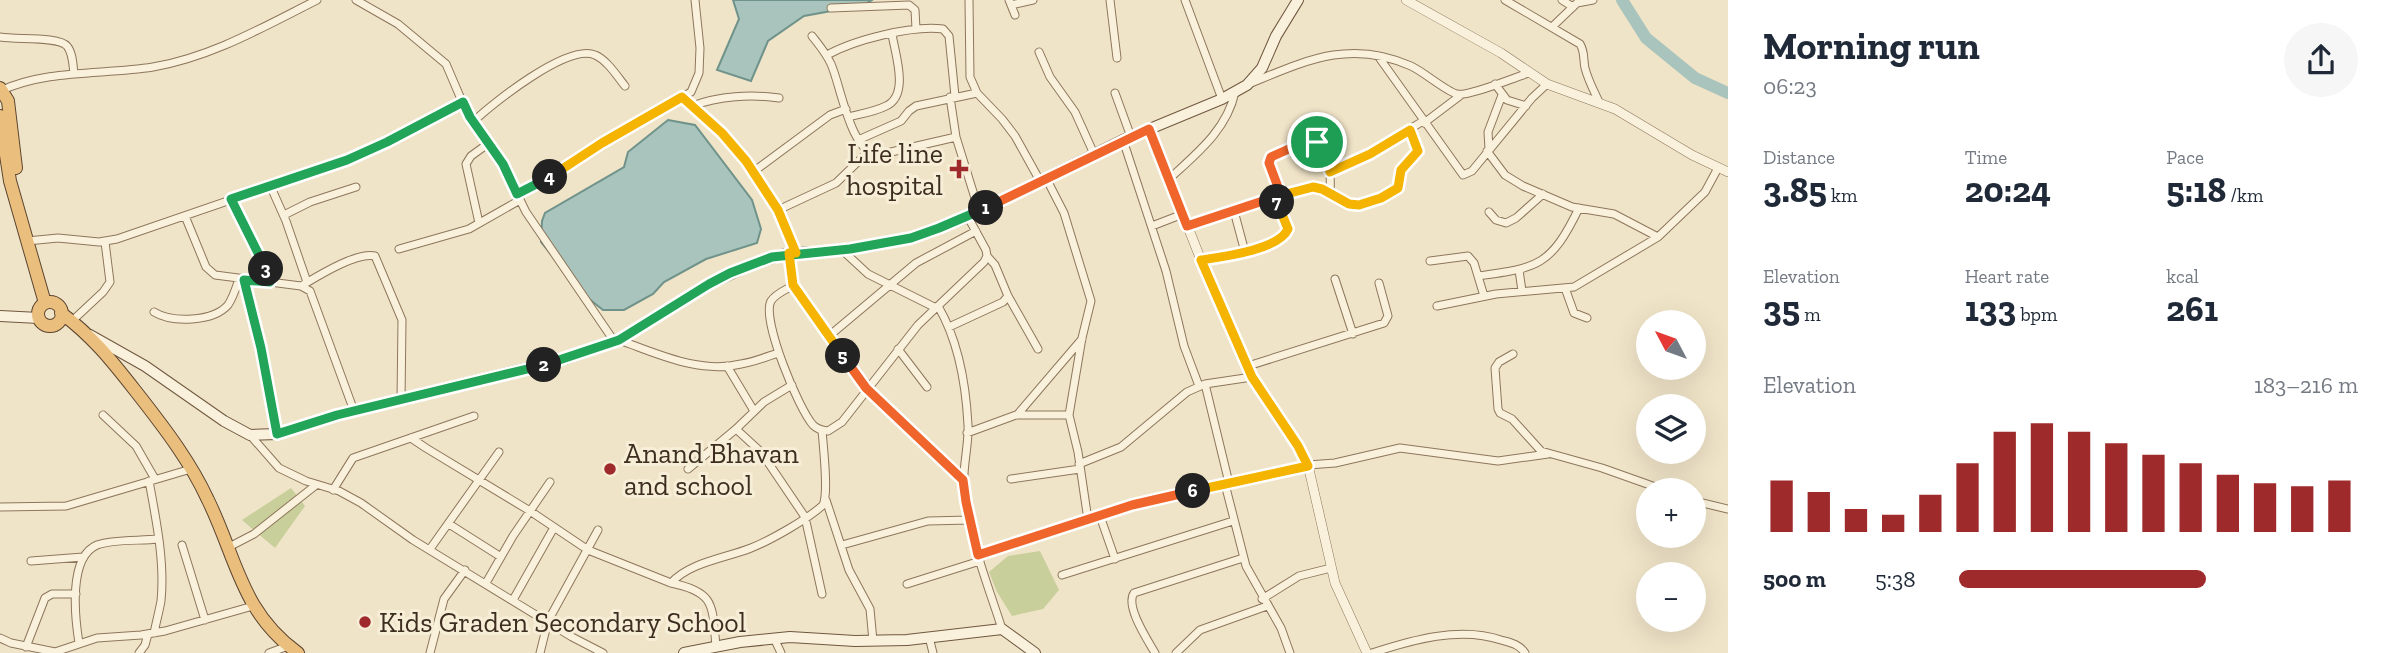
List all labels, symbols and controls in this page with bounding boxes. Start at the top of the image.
text: Morning run [1763,23,1980,69]
button: share [2284,23,2358,97]
text: 06:23 [1763,72,1817,100]
pin [1287,112,1347,172]
icon: arrive [1298,123,1336,161]
place label: Life line hospital [846,137,943,202]
text: Distance [1763,146,1835,169]
text: Time [1965,146,2007,169]
text: Pace [2166,146,2204,169]
marker: Life line hospital [949,159,969,179]
pin: 4 [532,160,568,194]
text: 4 [544,165,555,188]
text: 3.85 [1763,169,1827,211]
text: 20:24 [1965,169,2051,211]
text: 5:18 [2166,169,2226,211]
pin: 7 [1260,184,1294,220]
text: km [1827,184,1857,207]
text: /km [2226,184,2263,207]
pin: 1 [968,190,1004,226]
text: 7 [1272,190,1281,213]
text: 1 [982,196,989,219]
pin: 3 [248,252,284,286]
text: 3 [260,257,271,280]
text: Elevation [1763,265,1840,288]
text: Heart rate [1965,265,2049,288]
text: kcal [2166,265,2199,288]
text: 35 [1763,288,1800,330]
text: 133 [1965,288,2016,330]
text: 261 [2166,288,2218,330]
text: m [1800,303,1821,326]
text: bpm [2016,303,2057,326]
north arrow [1636,310,1706,380]
map controls [1636,310,1706,632]
pin: 5 [826,338,860,374]
text: 5 [838,344,847,367]
pin: 2 [526,348,562,382]
text: 2 [538,353,549,376]
text: Elevation [1763,371,1856,399]
text: 183–216 m [2254,371,2358,399]
button: layers [1636,394,1706,464]
place label: Anand Bhavan and school [624,437,799,502]
marker: Anand Bhavan and school [602,461,618,477]
pin: 6 [1176,474,1210,508]
button: + [1636,478,1706,548]
text: 6 [1187,479,1198,502]
button: − [1636,562,1706,632]
text: 500 m [1763,565,1826,593]
text: 5:38 [1875,565,1916,593]
place label: Kids Graden Secondary School [379,606,746,639]
marker: Kids Graden Secondary School [357,614,373,630]

